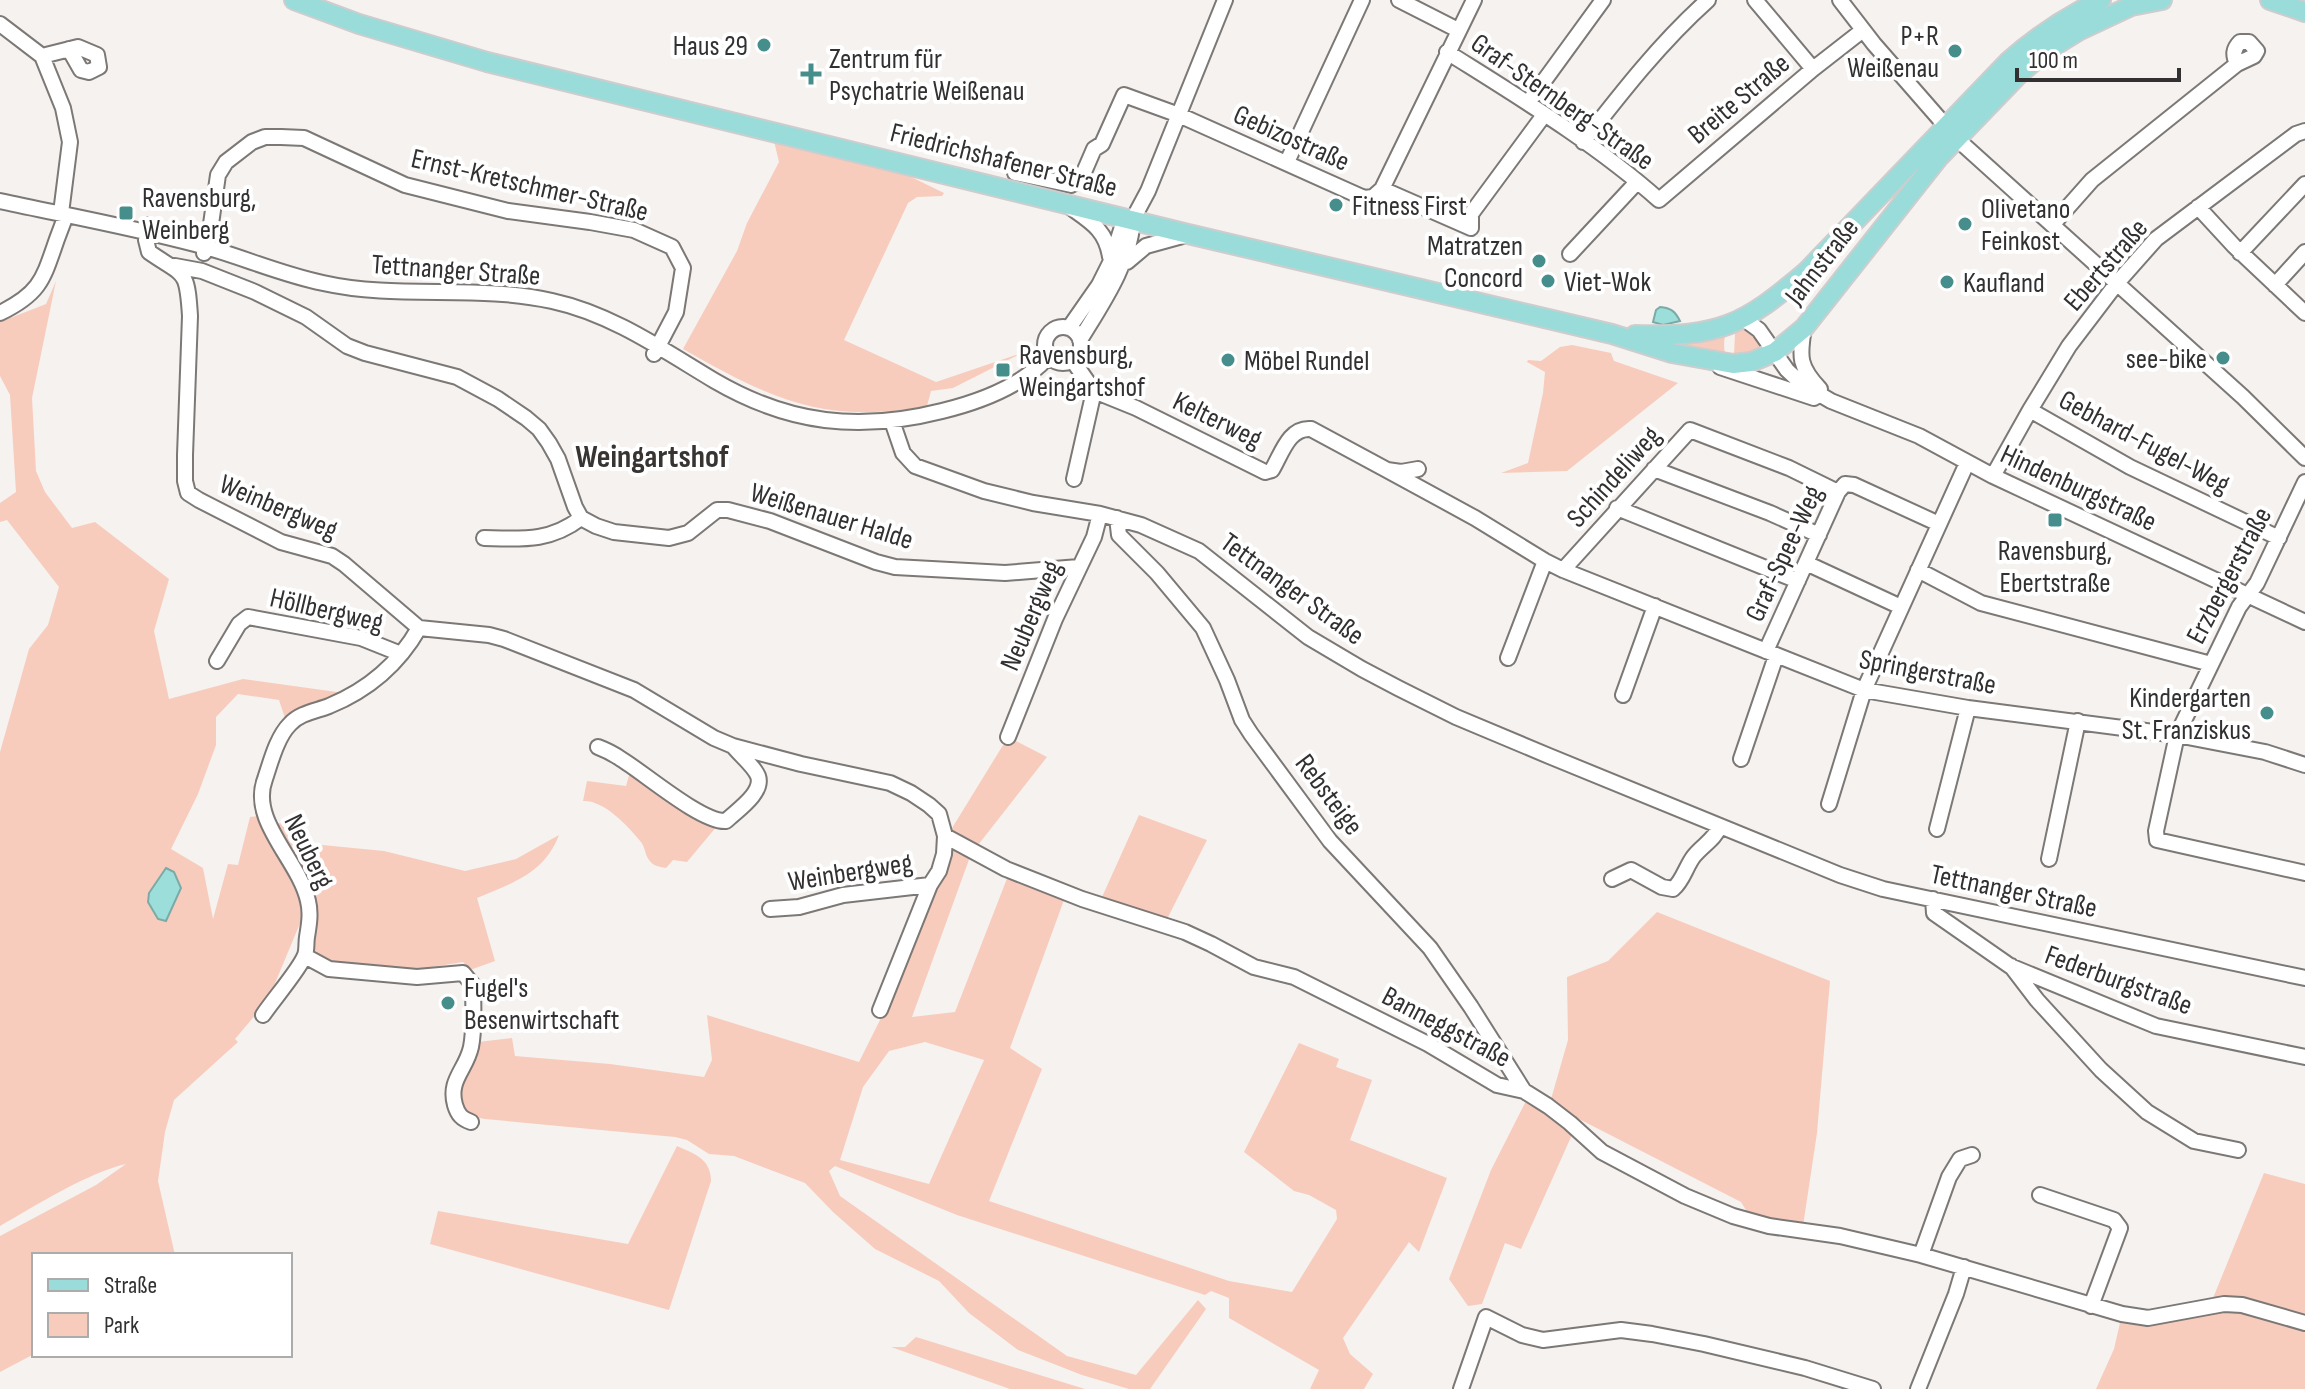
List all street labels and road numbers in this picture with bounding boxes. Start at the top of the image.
street label: Graf-Sternberg-Straße [1464,27,1660,178]
street label: Breite Straße [1681,47,1796,151]
street label: Gebizostraße [1228,98,1354,179]
street label: Friedrichshafener Straße [887,116,1120,205]
street label: Ernst-Kretschmer-Straße [408,142,651,229]
street label: Jahnstraße [1778,212,1866,312]
street label: Ebertstraße [2057,212,2155,318]
street label: Tettnanger Straße [370,248,541,293]
street label: Gebhard-Fugel-Weg [2053,383,2235,501]
street label: Kelterweg [1168,385,1267,456]
street label: Schindeliweg [1560,420,1668,534]
street label: Hindenburgstraße [1995,438,2162,539]
street label: Weinbergweg [214,468,343,547]
street label: Weißenauer Halde [746,476,917,557]
street label: Graf-Spee-Weg [1739,480,1830,627]
street label: Erzbergerstraße [2180,502,2279,650]
street label: Tettnanger Straße [1214,526,1370,652]
street label: Neubergweg [993,556,1069,676]
street label: Höllbergweg [267,581,387,640]
street label: Springerstraße [1856,643,1999,702]
street label: Rebsteige [1288,748,1370,842]
street label: Neuberg [277,809,341,894]
street label: Weinbergweg [786,846,915,899]
street label: Tettnanger Straße [1927,858,2100,925]
street label: Federburgstraße [2040,939,2197,1022]
street label: Banneggstraße [1376,980,1516,1075]

